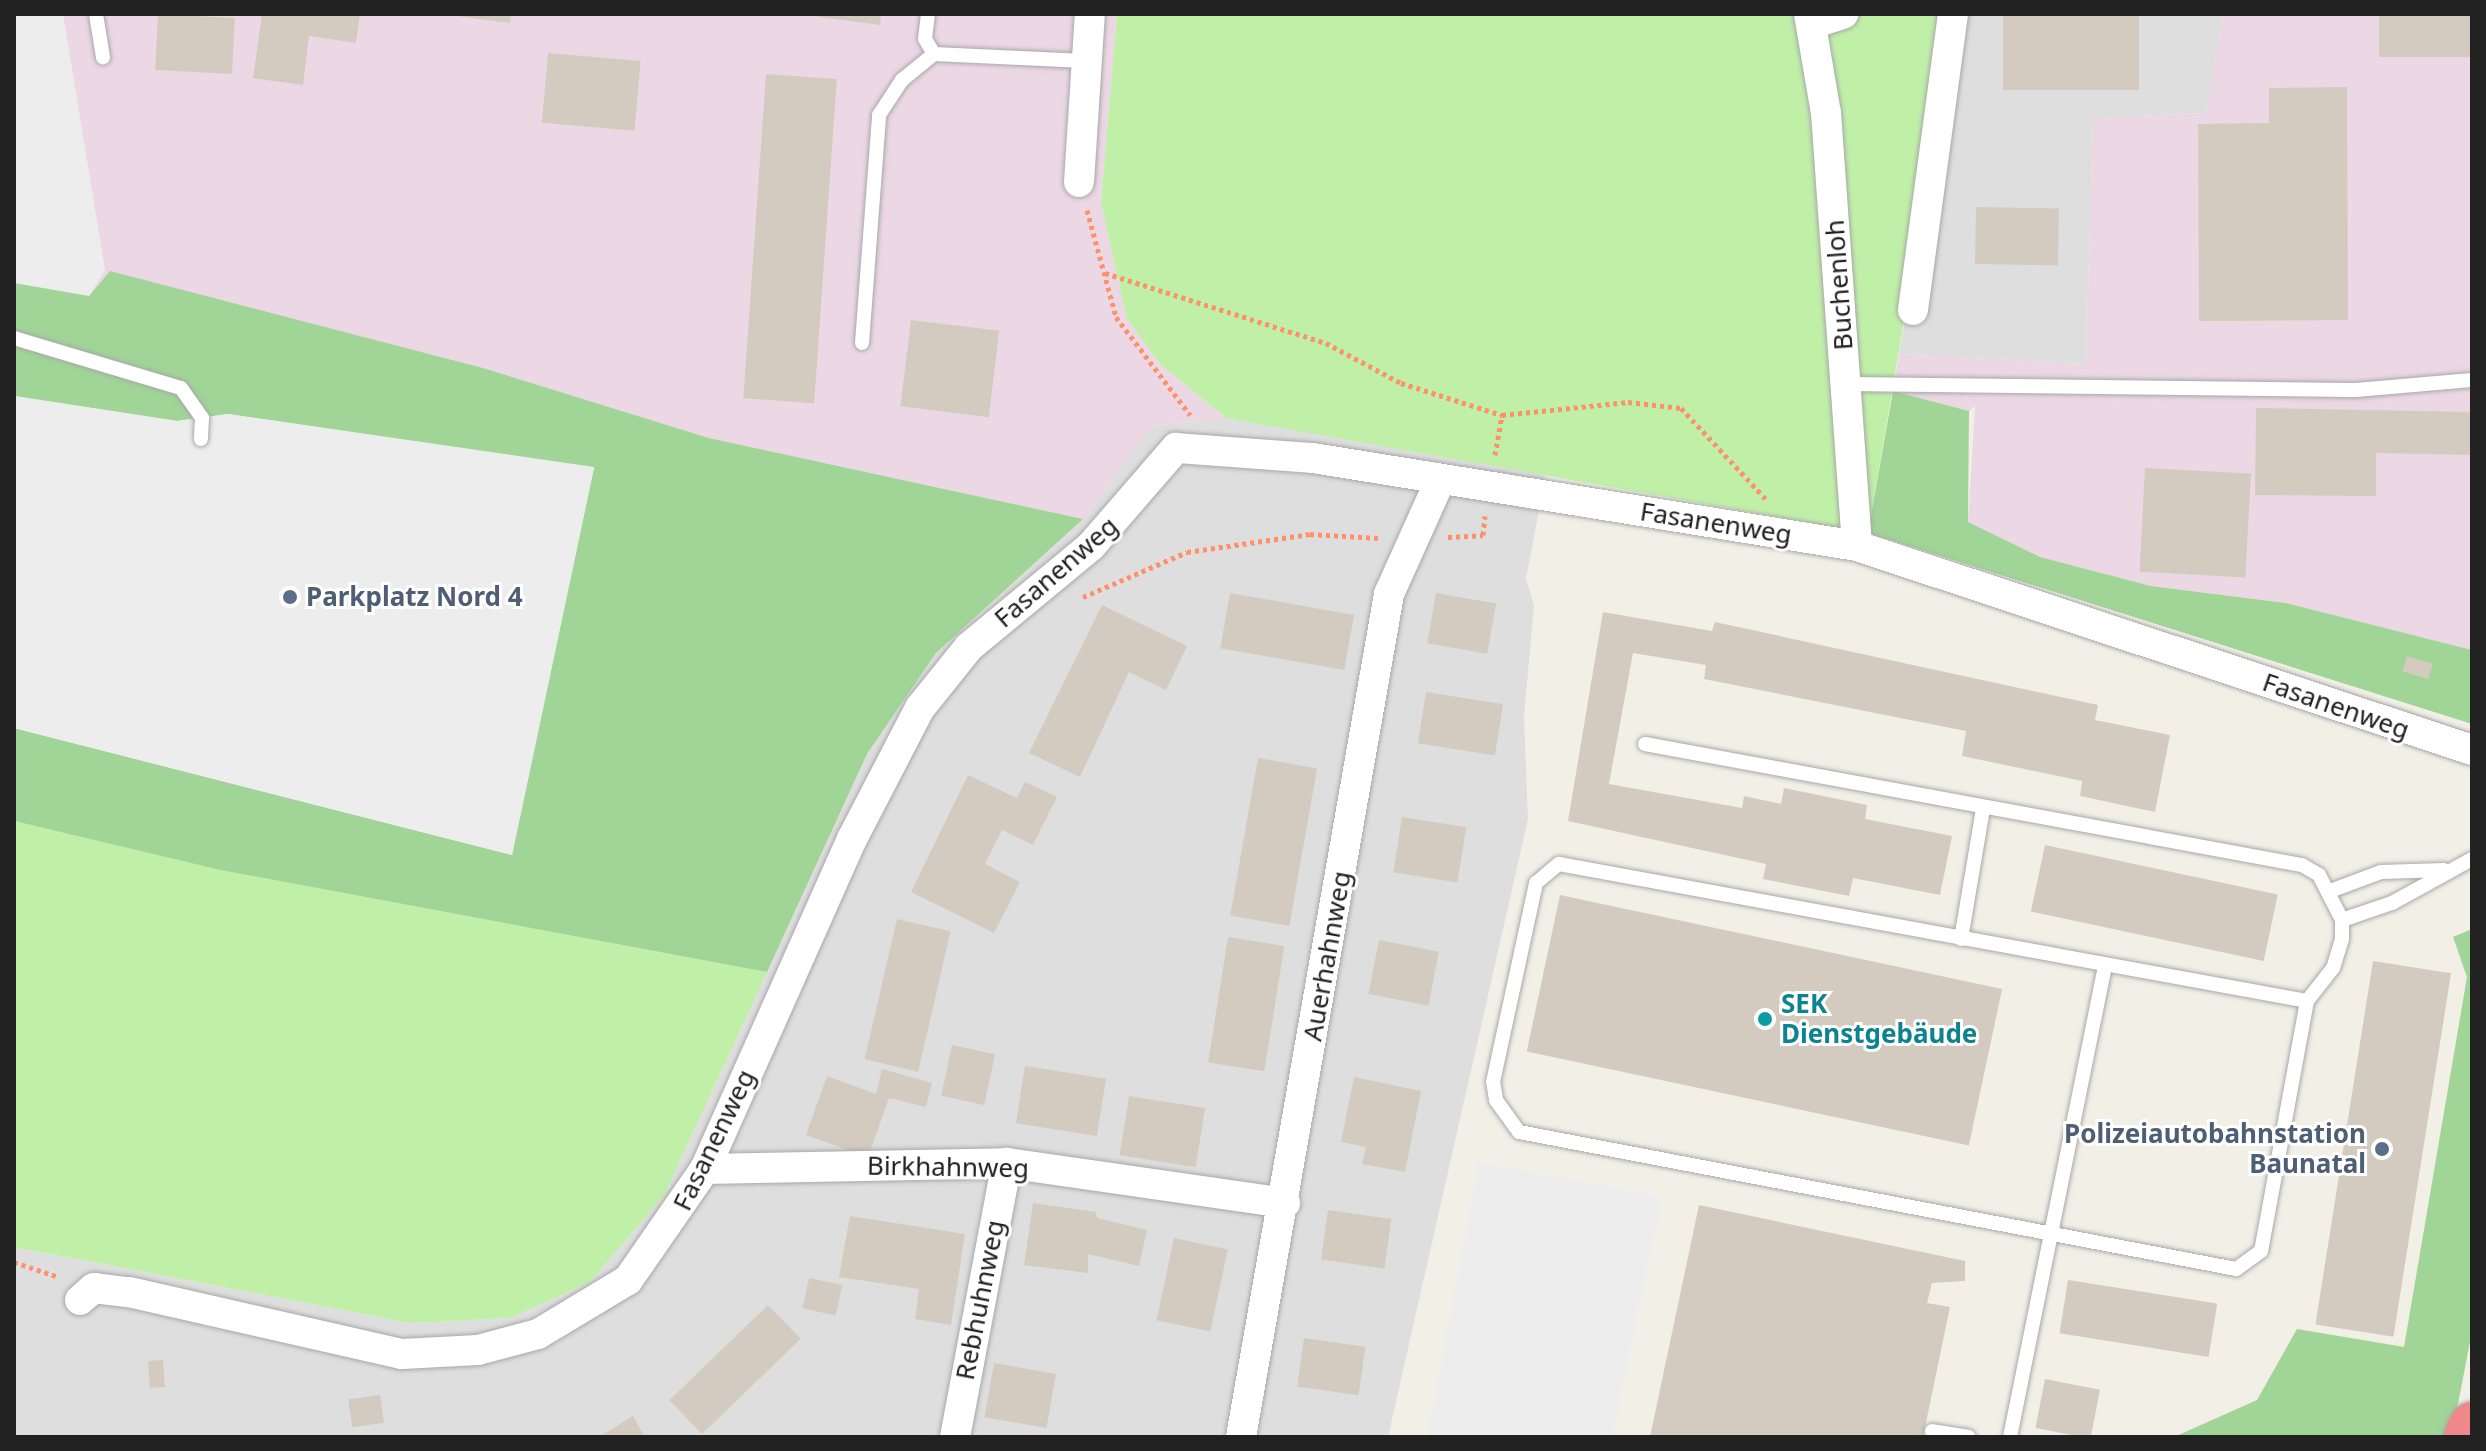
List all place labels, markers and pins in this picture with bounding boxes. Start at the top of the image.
place label: Parkplatz Nord 4 [306,581,523,613]
marker: Parkplatz Nord 4 [281,588,299,606]
place label: SEK Dienstgebäude [1781,988,1977,1050]
marker: SEK Dienstgebäude [1756,1010,1774,1028]
place label: Polizeiautobahnstation Baunatal [2064,1118,2366,1180]
marker: Polizeiautobahnstation Baunatal [2373,1140,2391,1158]

